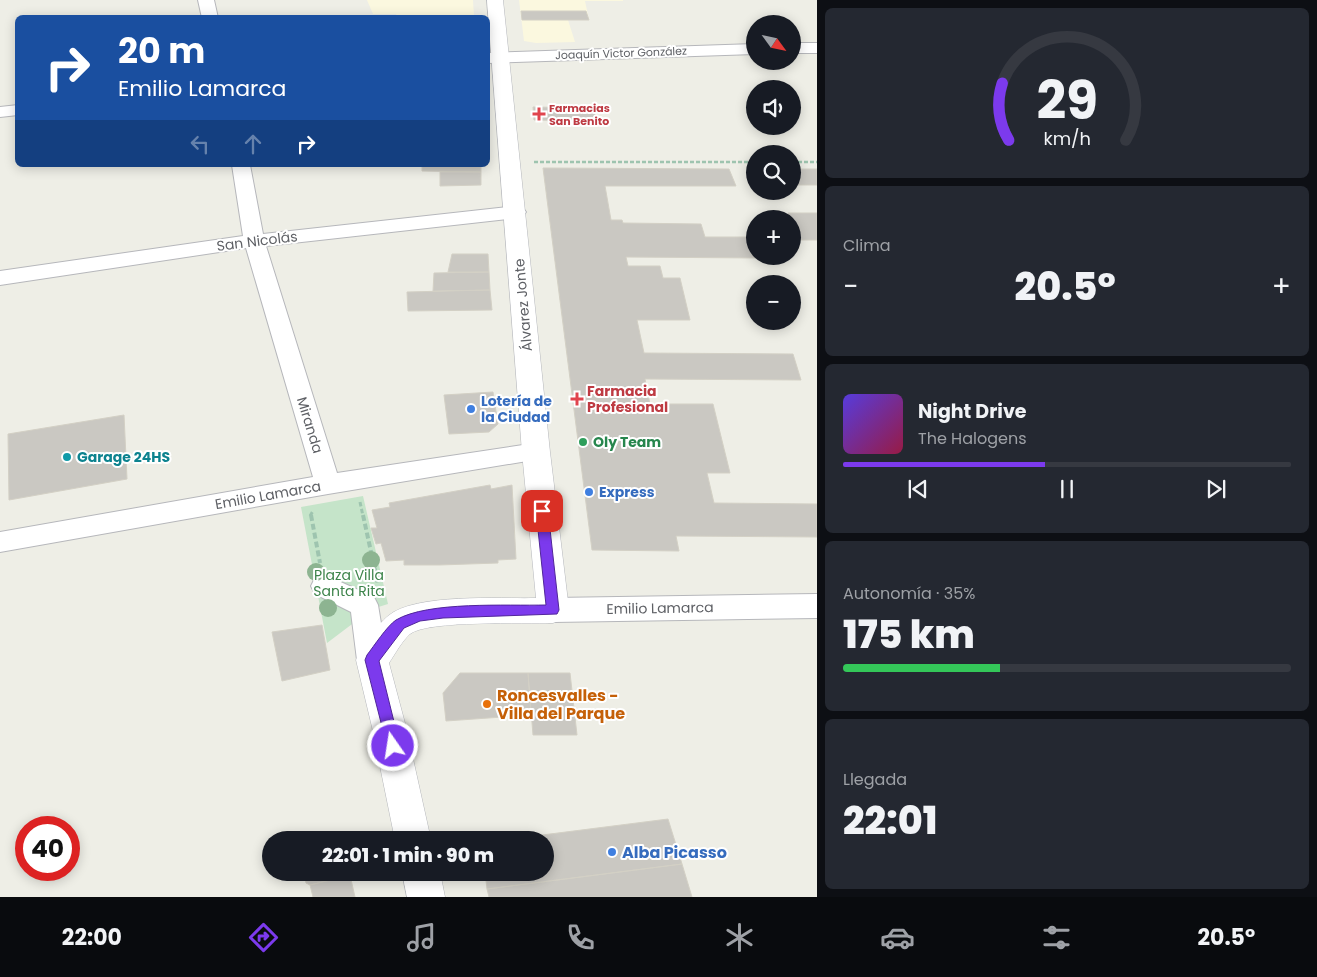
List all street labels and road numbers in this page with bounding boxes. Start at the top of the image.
street label: Joaquín Victor González [555,43,687,63]
street label: San Nicolás [215,226,299,256]
street label: Álvarez Jonte [509,257,537,352]
street label: Miranda [292,394,328,456]
street label: Emilio Lamarca [213,476,323,514]
street label: Emilio Lamarca [606,597,714,619]

